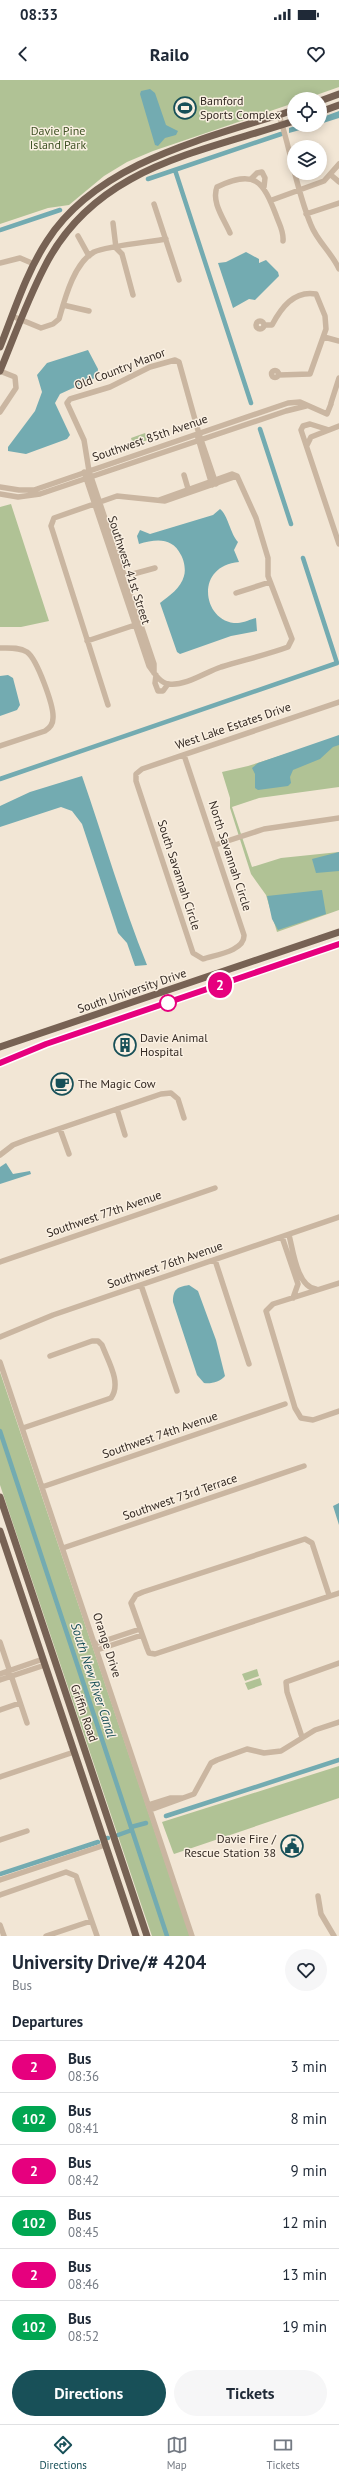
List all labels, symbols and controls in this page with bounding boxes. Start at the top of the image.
text: 08:33 [20,5,58,24]
icon: back [12,43,34,65]
text: Railo [150,43,189,66]
icon: heart [305,43,327,65]
map controls [287,92,327,180]
button: locate [287,92,327,132]
place label: Bamford Sports Complex [200,93,281,122]
sports icon: Bamford Sports Complex [172,95,198,121]
park label: Davie Pine Island Park [30,123,86,152]
button: layers [287,140,327,180]
street label: Old Country Manor [72,344,167,393]
street label: Southwest 85th Avenue [90,411,209,464]
street label: Southwest 41st Street [105,514,154,626]
street label: West Lake Estates Drive [173,699,293,752]
street label: North Savannah Circle [206,799,255,913]
street label: South Savannah Circle [155,818,204,932]
street label: South University Drive [75,965,188,1016]
line badge: 2 [207,972,233,998]
text: 2 [216,976,224,994]
unlabelled marker [159,994,177,1012]
place label: Davie Animal Hospital [140,1030,208,1059]
building icon: Davie Animal Hospital [112,1032,138,1058]
cafe icon: The Magic Cow [49,1071,75,1097]
place label: The Magic Cow [78,1076,156,1091]
street label: Southwest 77th Avenue [44,1187,163,1240]
street label: Southwest 76th Avenue [105,1238,224,1291]
street label: Southwest 74th Avenue [100,1408,219,1461]
street label: Southwest 73rd Terrace [121,1470,239,1523]
street label: Orange Drive [90,1610,125,1679]
water label: South New River Canal [67,1620,120,1740]
street label: Griffin Road [68,1682,101,1744]
place label: Davie Fire / Rescue Station 38 [184,1831,277,1860]
public building icon: Davie Fire / Rescue Station 38 [279,1833,305,1859]
button: heart [285,1949,327,1991]
text: University Drive/# 4204 [12,1950,206,1974]
text: Bus [12,1977,32,1994]
text: Departures [12,2012,83,2031]
text: Bus [68,2049,91,2068]
text: 3 min [290,2057,327,2076]
text: 2 [30,2058,38,2076]
text: 08:36 [68,2068,99,2085]
text: Bus [68,2101,91,2120]
text: 8 min [290,2109,327,2128]
text: 102 [22,2110,46,2128]
text: 08:41 [68,2120,99,2137]
text: Bus [68,2153,91,2172]
text: 9 min [290,2161,327,2180]
text: 2 [30,2162,38,2180]
text: 08:42 [68,2172,99,2189]
text: Bus [68,2205,91,2224]
text: 12 min [282,2213,327,2232]
text: 102 [22,2214,46,2232]
text: 08:45 [68,2224,99,2241]
text: Bus [68,2257,91,2276]
text: 13 min [282,2265,327,2284]
text: 2 [30,2266,38,2284]
text: 08:46 [68,2276,99,2293]
text: Bus [68,2309,91,2328]
text: 19 min [282,2317,327,2336]
text: 102 [22,2318,46,2336]
text: 08:52 [68,2328,99,2345]
button: Directions [12,2370,166,2416]
button: Tickets [174,2370,327,2416]
tab: Directions [39,2434,87,2472]
tab: Map [166,2434,188,2472]
tab: Tickets [266,2434,300,2472]

